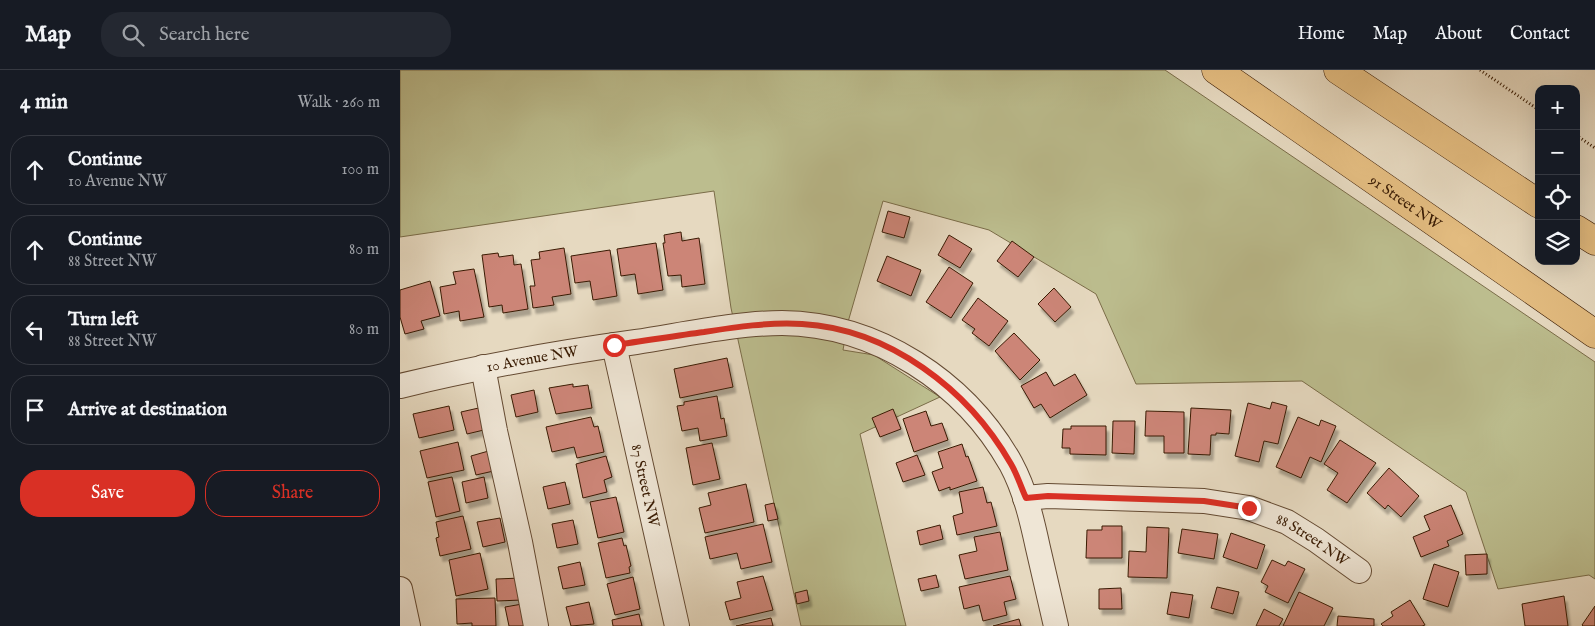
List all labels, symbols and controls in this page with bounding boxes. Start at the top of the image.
search box [101,12,451,57]
text: Map [25,19,71,50]
icon: search [119,21,147,49]
text: Search here [159,23,250,47]
text: Home [1298,23,1345,46]
text: Map [1373,23,1407,46]
text: About [1435,23,1482,46]
text: Contact [1510,23,1570,46]
map controls [1535,85,1580,265]
button: + [1535,85,1580,130]
text: 4 min [20,89,68,116]
text: Walk · 260 m [297,93,380,113]
button: − [1535,130,1580,175]
text: Continue [68,148,142,172]
icon: ahead [21,156,49,184]
text: 100 m [342,160,379,180]
street label: 91 Street NW [1365,170,1445,234]
text: 10 Avenue NW [68,172,167,192]
button: locate [1535,175,1580,220]
button: layers [1535,220,1580,265]
text: Continue [68,228,142,252]
icon: ahead [21,236,49,264]
text: 80 m [349,240,379,260]
text: 88 Street NW [68,252,156,272]
text: Turn left [68,308,139,332]
icon: left [21,316,49,344]
text: 80 m [349,320,379,340]
text: 88 Street NW [68,332,156,352]
route start [603,334,626,357]
street label: 10 Avenue NW [485,342,580,377]
icon: arrive [21,396,49,424]
text: Arrive at destination [68,398,227,422]
street label: 87 Street NW [627,443,664,529]
button: Save [20,470,195,517]
button: Share [205,470,380,517]
route end [1238,497,1261,520]
street label: 88 Street NW [1274,510,1353,571]

